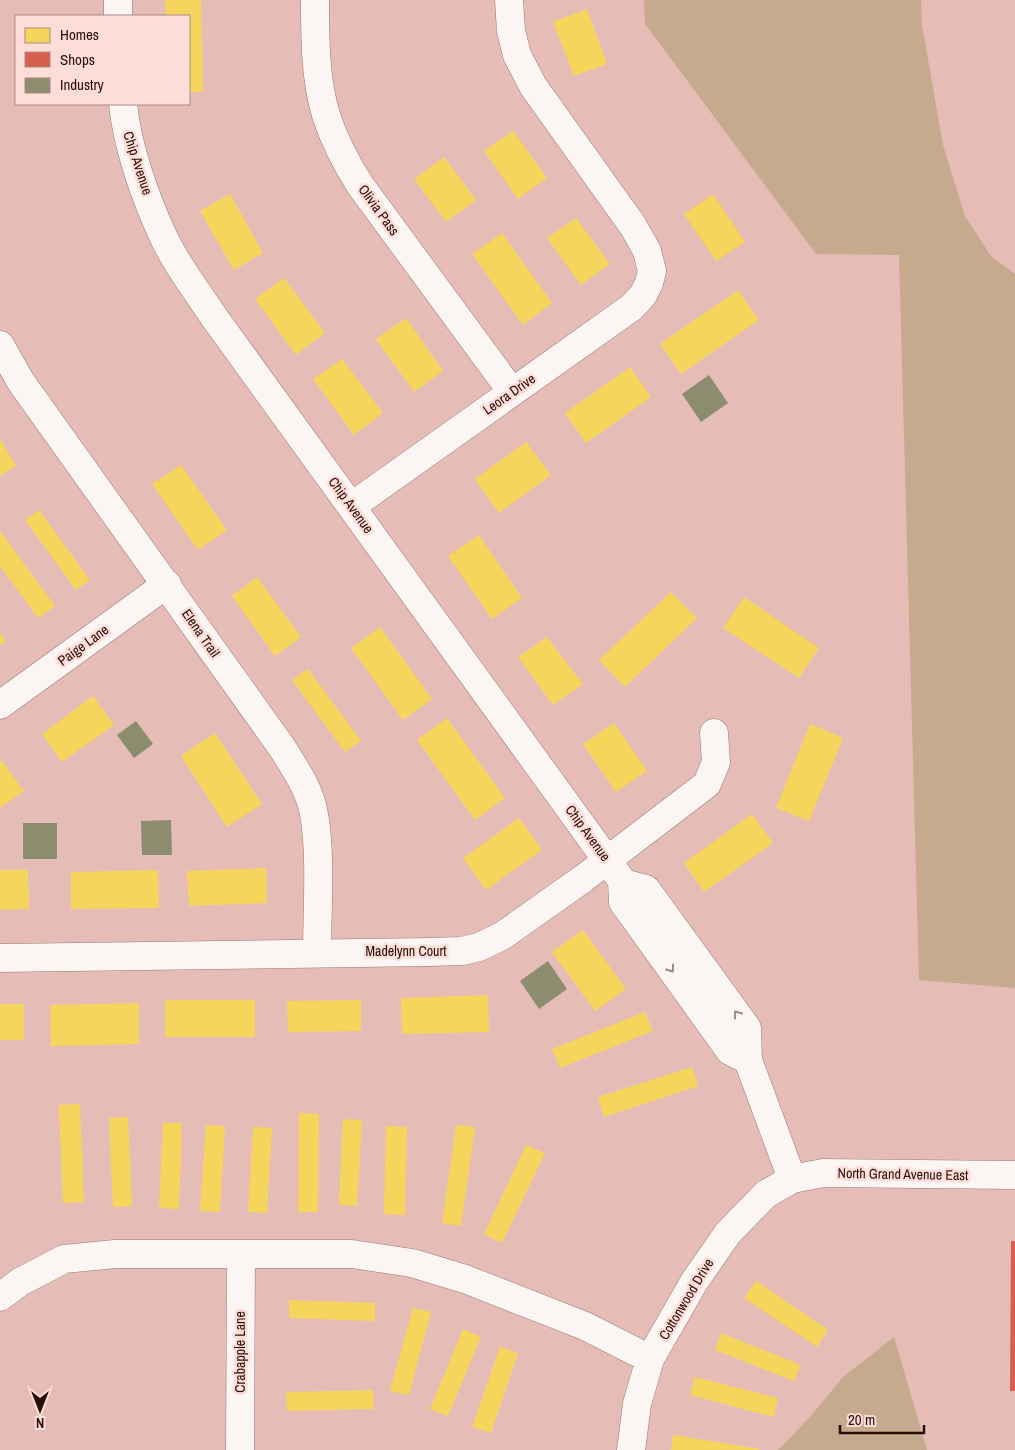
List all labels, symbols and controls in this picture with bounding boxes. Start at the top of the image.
legend [15,15,190,105]
text: Homes [60,24,99,45]
text: Shops [60,49,95,70]
text: Industry [60,74,105,95]
street label: Chip Avenue [119,129,157,197]
street label: Olivia Pass [354,181,404,239]
street label: Leora Drive [479,369,539,419]
street label: Chip Avenue [324,473,378,537]
street label: Elena Trail [178,605,224,661]
street label: Paige Lane [54,620,112,670]
street label: Chip Avenue [561,801,615,865]
street label: Madelynn Court [365,942,447,960]
one-way arrow [665,963,673,972]
one-way arrow [734,1010,743,1020]
street label: North Grand Avenue East [838,1164,968,1184]
street label: Cottonwood Drive [655,1255,717,1343]
street label: Crabapple Lane [231,1311,249,1393]
north arrow [15,1385,65,1435]
scale bar [840,1402,924,1434]
text: 20 m [848,1409,875,1430]
text: N [36,1414,44,1432]

